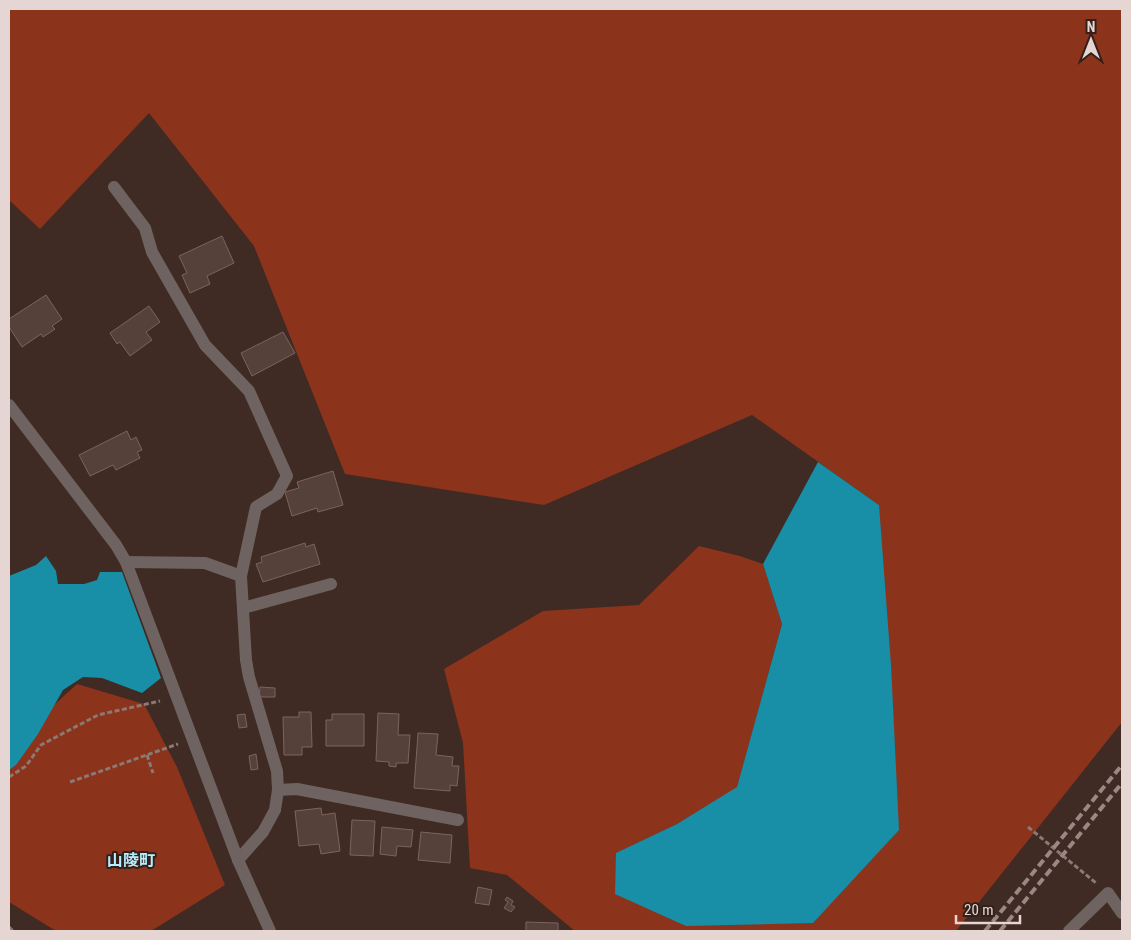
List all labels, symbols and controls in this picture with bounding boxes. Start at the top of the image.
north arrow [1066,15,1116,65]
text: N [1087,19,1095,35]
district label: 山陵町 [107,851,155,870]
scale bar [956,892,1020,924]
text: 20 m [964,901,994,919]

